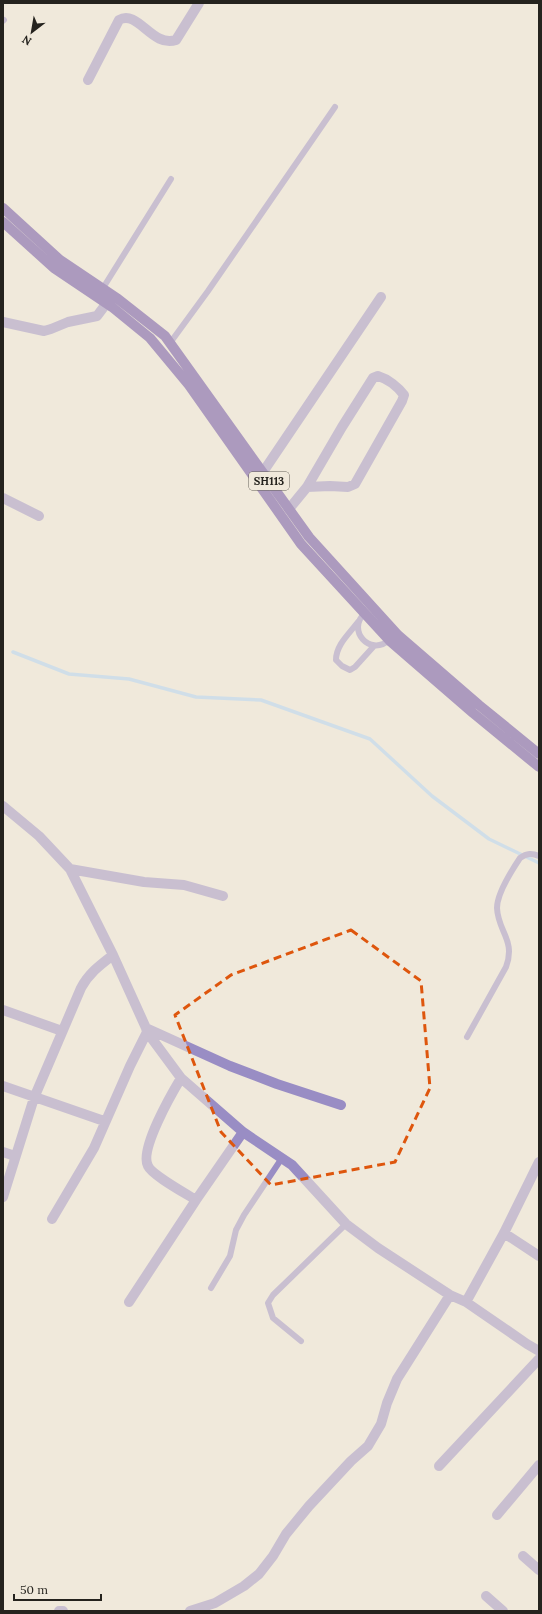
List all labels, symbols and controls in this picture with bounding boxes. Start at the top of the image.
north arrow [12,12,52,52]
text: N [19,32,34,49]
road number: SH113 [249,472,289,490]
scale bar [14,1576,101,1602]
text: 50 m [20,1582,48,1597]

